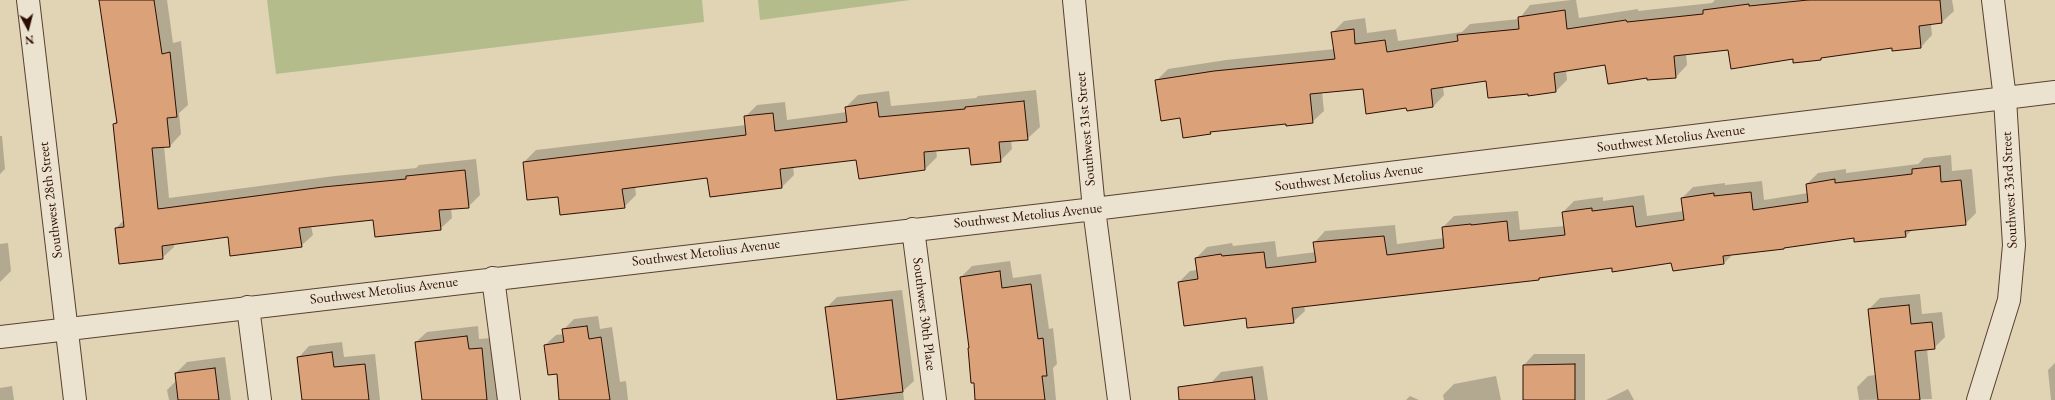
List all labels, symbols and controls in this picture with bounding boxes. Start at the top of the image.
north arrow [8,8,48,48]
text: N [24,32,35,47]
street label: Southwest 31st Street [1073,71,1099,187]
street label: Southwest Metolius Avenue [1596,122,1746,156]
street label: Southwest 33rd Street [1999,131,2021,249]
street label: Southwest 28th Street [36,141,66,259]
street label: Southwest Metolius Avenue [1274,161,1424,195]
street label: Southwest Metolius Avenue [953,200,1103,232]
street label: Southwest Metolius Avenue [631,236,781,270]
street label: Southwest 30th Place [909,256,939,372]
street label: Southwest Metolius Avenue [309,274,459,308]

